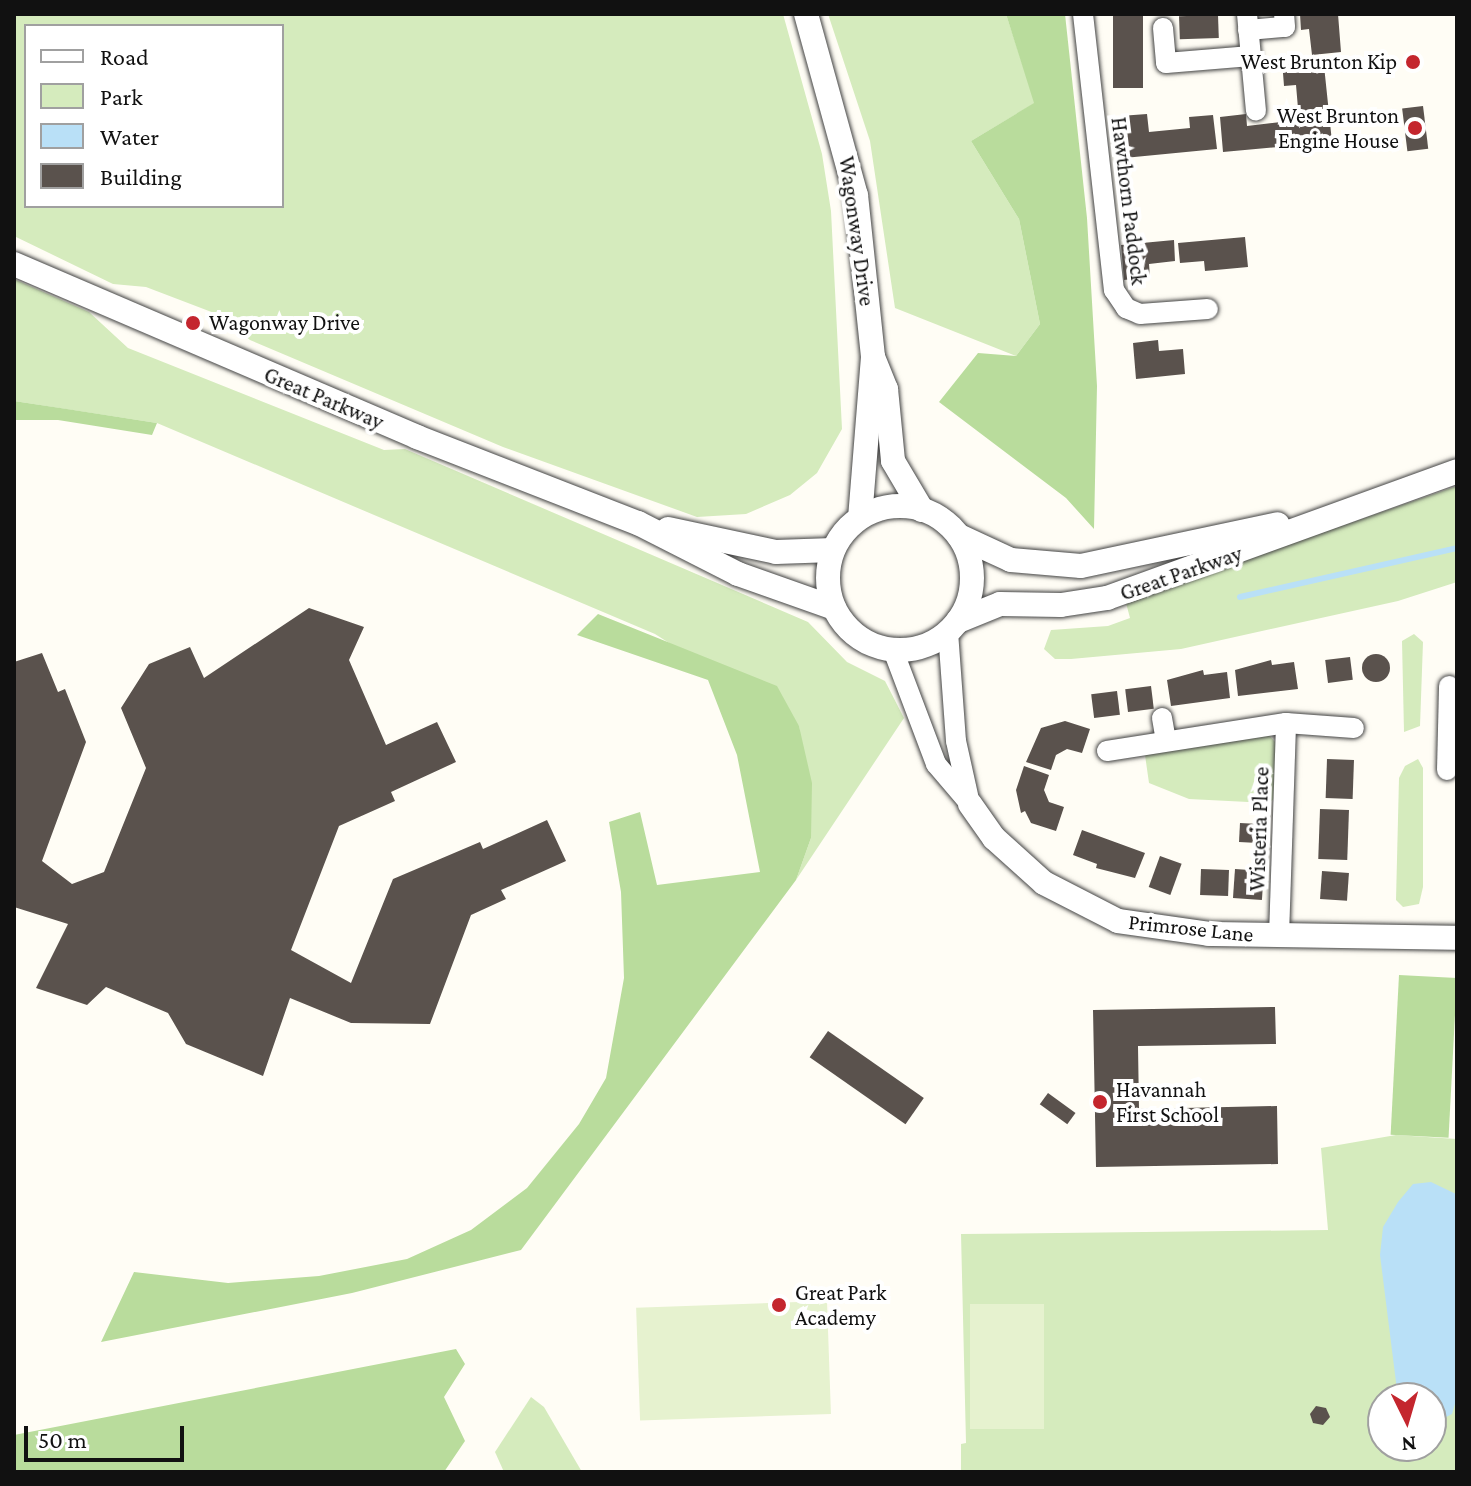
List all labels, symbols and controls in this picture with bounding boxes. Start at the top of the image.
legend [24,24,284,208]
text: Road [100,43,149,70]
place label: West Brunton Kip [1241,49,1397,75]
marker: West Brunton Kip [1404,53,1422,71]
text: Park [100,83,143,110]
place label: West Brunton Engine House [1277,102,1399,154]
street label: Hawthorn Paddock [1106,115,1152,287]
marker: West Brunton Engine House [1406,119,1424,137]
text: Water [100,123,159,150]
street label: Wagonway Drive [833,154,881,308]
text: Building [100,163,182,190]
place label: Wagonway Drive [209,310,360,336]
marker: Wagonway Drive [184,314,202,332]
street label: Great Parkway [260,361,388,435]
street label: Great Parkway [1116,540,1246,606]
street label: Wisteria Place [1244,766,1274,892]
street label: Primrose Lane [1127,908,1255,948]
place label: Havannah First School [1116,1076,1219,1128]
marker: Havannah First School [1091,1093,1109,1111]
place label: Great Park Academy [795,1279,887,1330]
marker: Great Park Academy [770,1296,788,1314]
north arrow [1367,1382,1447,1462]
scale bar [28,1410,188,1460]
text: 50 m [38,1426,87,1453]
text: N [1400,1431,1418,1458]

